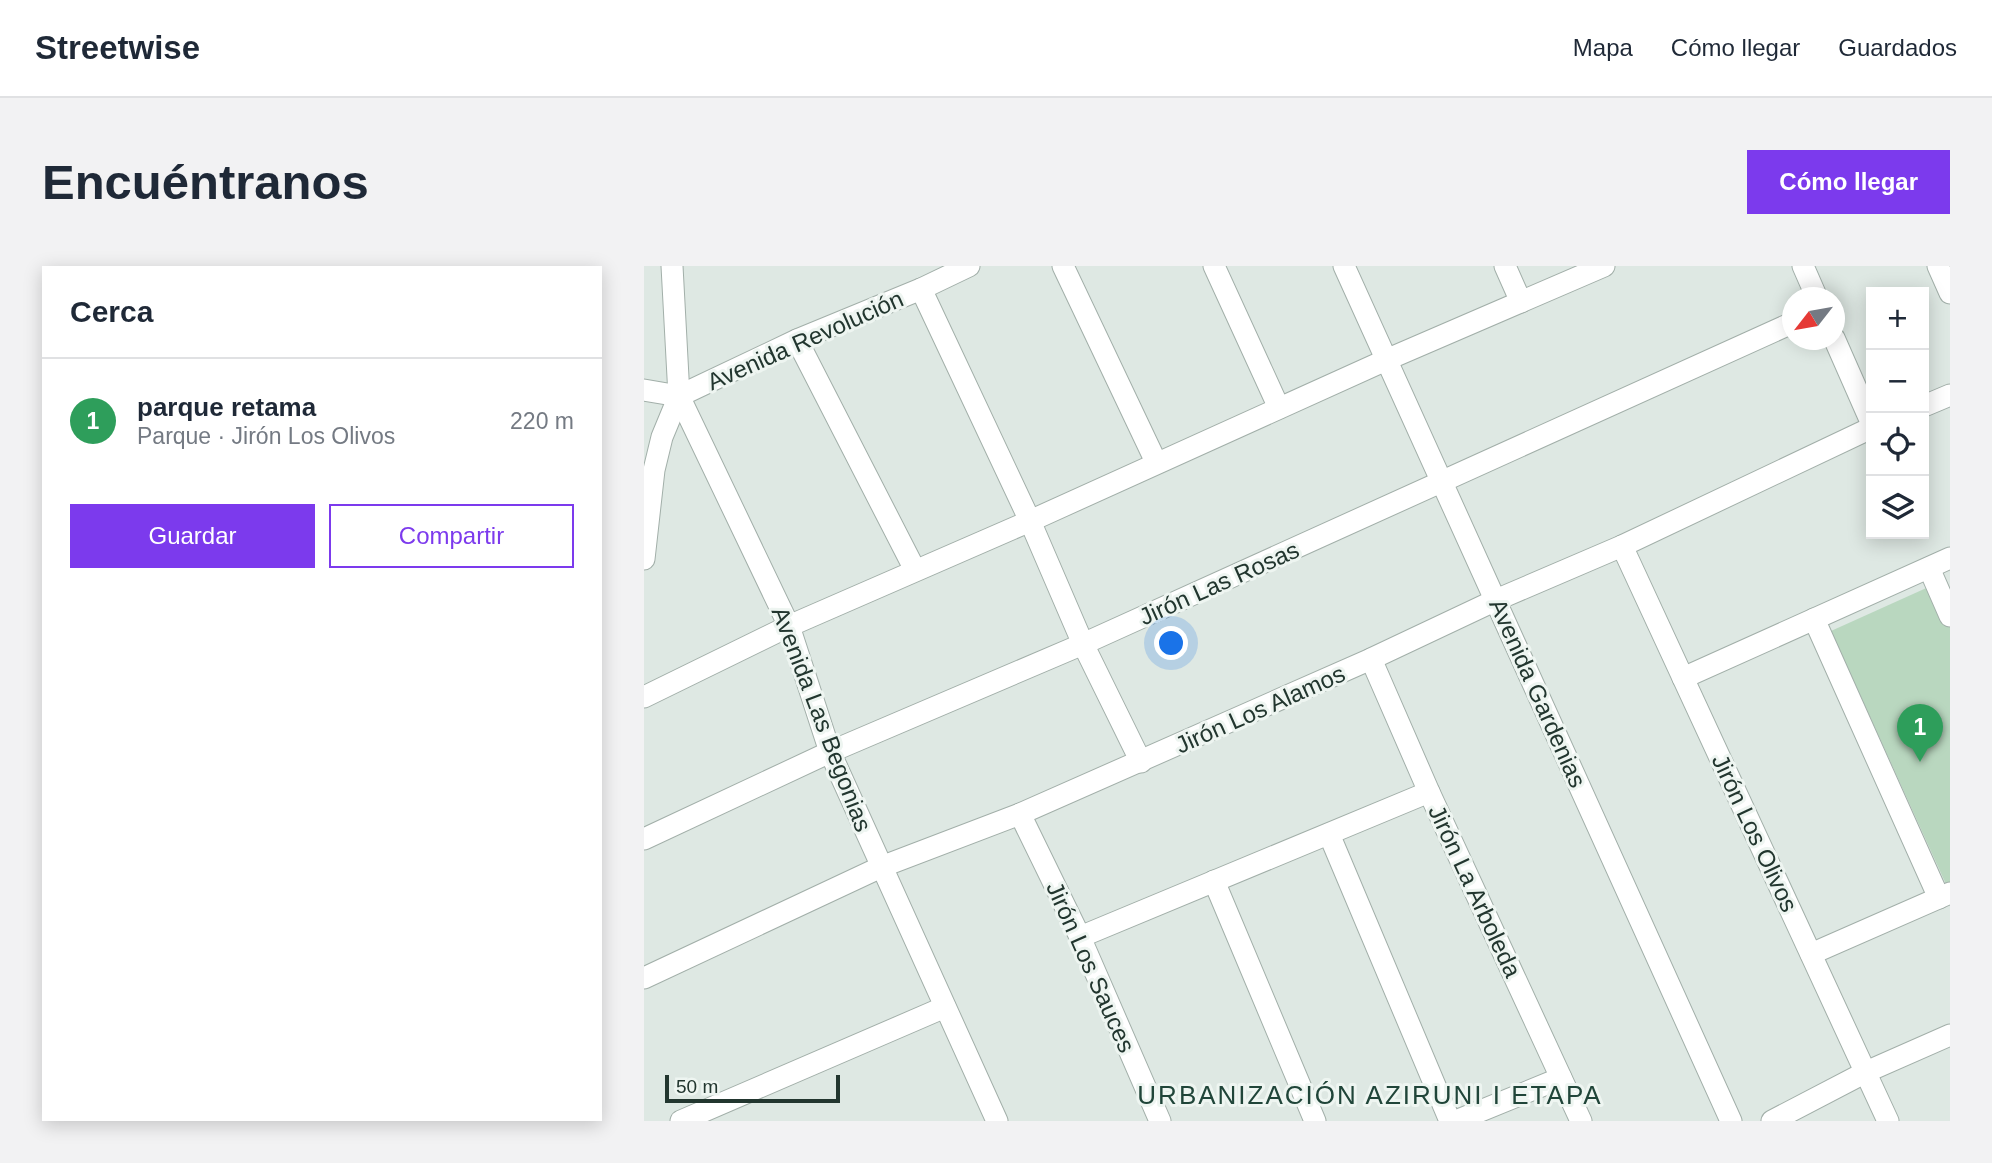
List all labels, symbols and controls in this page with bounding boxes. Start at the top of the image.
text: Streetwise [35,29,200,66]
text: Mapa [1573,34,1633,61]
text: Cómo llegar [1671,34,1800,61]
text: Guardados [1838,34,1957,61]
button: Cómo llegar [1747,150,1950,214]
text: Encuéntranos [42,155,369,209]
street label: Avenida Revolución [703,285,907,395]
north arrow [1782,287,1845,350]
map controls [1866,287,1929,539]
button: + [1866,287,1929,350]
text: Cerca [70,295,153,328]
button: − [1866,350,1929,413]
text: parque retama [137,392,316,422]
text: 1 [87,408,99,434]
text: 220 m [510,408,574,434]
button: locate [1866,413,1929,476]
text: Parque · Jirón Los Olivos [137,423,395,449]
button: layers [1866,476,1929,539]
button: Guardar [70,504,315,568]
button: Compartir [329,504,574,568]
street label: Jirón Las Rosas [1135,536,1303,630]
street label: Avenida Gardenias [1484,594,1592,792]
street label: Avenida Las Begonias [767,603,877,835]
your location [1154,626,1188,660]
street label: Jirón Los Alamos [1171,659,1349,759]
pin: 1 [1897,704,1943,762]
street label: Jirón Los Olivos [1707,750,1803,916]
street label: Jirón La Arboleda [1423,801,1527,982]
street label: Jirón Los Sauces [1041,877,1141,1057]
scale bar [665,1072,840,1104]
text: 50 m [676,1076,718,1097]
district label: URBANIZACIÓN AZIRUNI I ETAPA [1137,1080,1603,1110]

